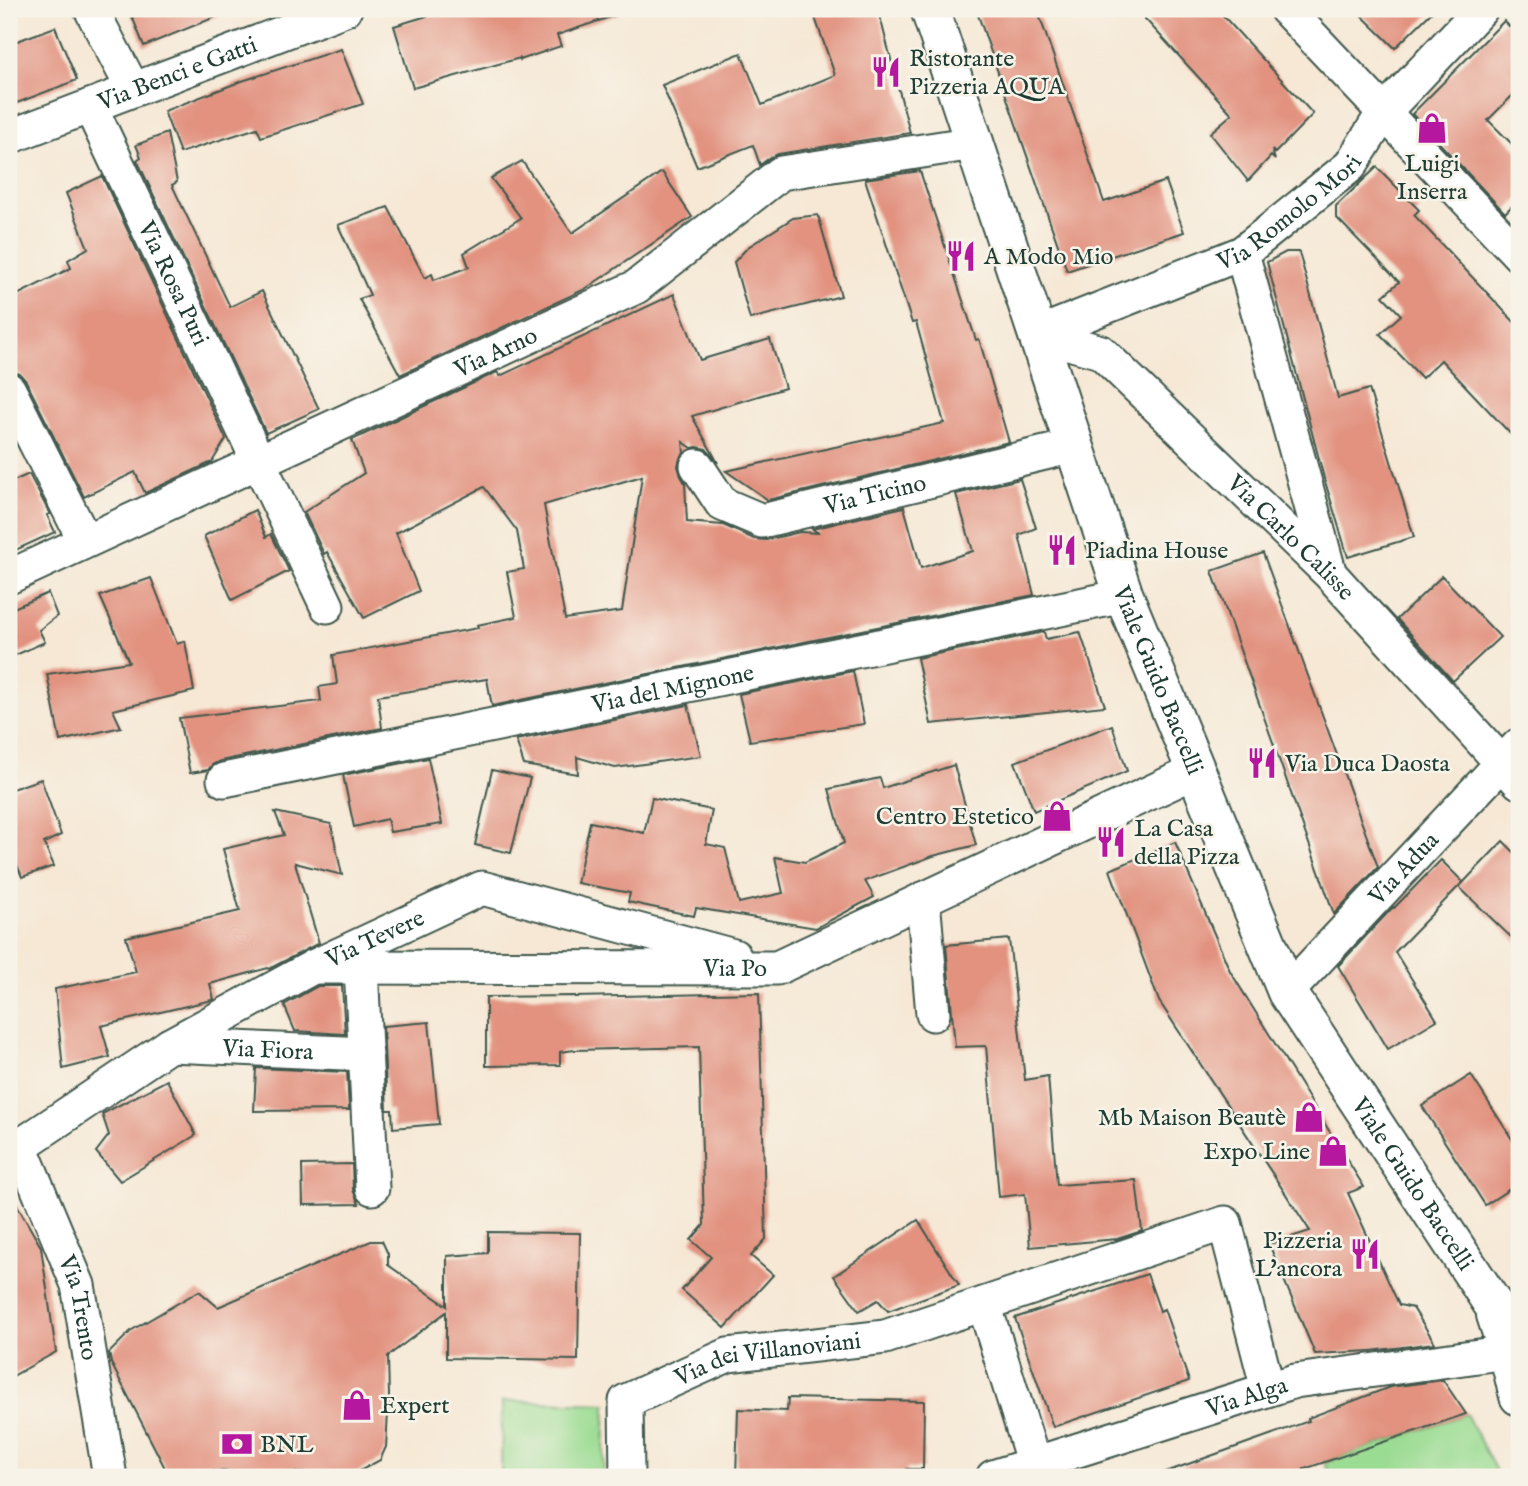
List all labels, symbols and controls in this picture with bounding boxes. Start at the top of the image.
street label: Via Benci e Gatti [93,30,262,119]
place label: Ristorante Pizzeria AQUA [909,44,1065,103]
restaurant icon: Ristorante Pizzeria AQUA [869,55,903,89]
shop icon: Luigi Inserra [1415,111,1449,145]
place label: Luigi Inserra [1397,149,1468,208]
street label: Via Romolo Mori [1212,150,1370,279]
street label: Via Rosa Puri [129,215,215,351]
restaurant icon: A Modo Mio [944,239,978,273]
place label: A Modo Mio [983,242,1114,273]
street label: Via Arno [449,321,543,386]
street label: Via Ticino [820,468,929,523]
street label: Via Carlo Calisse [1219,468,1361,608]
restaurant icon: Piadina House [1045,533,1079,567]
place label: Piadina House [1085,536,1228,567]
street label: Viale Guido Baccelli [1104,581,1210,780]
street label: Via del Mignone [588,658,757,722]
restaurant icon: Via Duca Daosta [1245,746,1279,780]
place label: Via Duca Daosta [1284,749,1451,780]
shop icon: Centro Estetico [1040,799,1074,833]
place label: Centro Estetico [876,802,1034,833]
place label: La Casa della Pizza [1134,814,1240,873]
restaurant icon: La Casa della Pizza [1094,825,1128,859]
street label: Via Adua [1362,825,1447,913]
street label: Via Tevere [320,903,430,976]
street label: Via Po [702,954,767,985]
street label: Via Fiora [220,1033,315,1069]
street label: Viale Guido Baccelli [1343,1091,1480,1277]
shop icon: Mb Maison Beautè [1292,1100,1326,1134]
place label: Mb Maison Beautè [1098,1103,1286,1134]
shop icon: Expo Line [1316,1134,1350,1168]
place label: Expo Line [1203,1137,1310,1168]
place label: Pizzeria L'ancora [1255,1226,1343,1285]
restaurant icon: Pizzeria L'ancora [1348,1237,1382,1271]
street label: Via Trento [50,1250,104,1363]
street label: Via dei Villanoviani [669,1326,863,1395]
street label: Via Alga [1201,1370,1292,1426]
shop icon: Expert [340,1388,374,1422]
place label: Expert [380,1391,449,1422]
bank icon: BNL [220,1427,254,1461]
place label: BNL [260,1430,314,1461]

